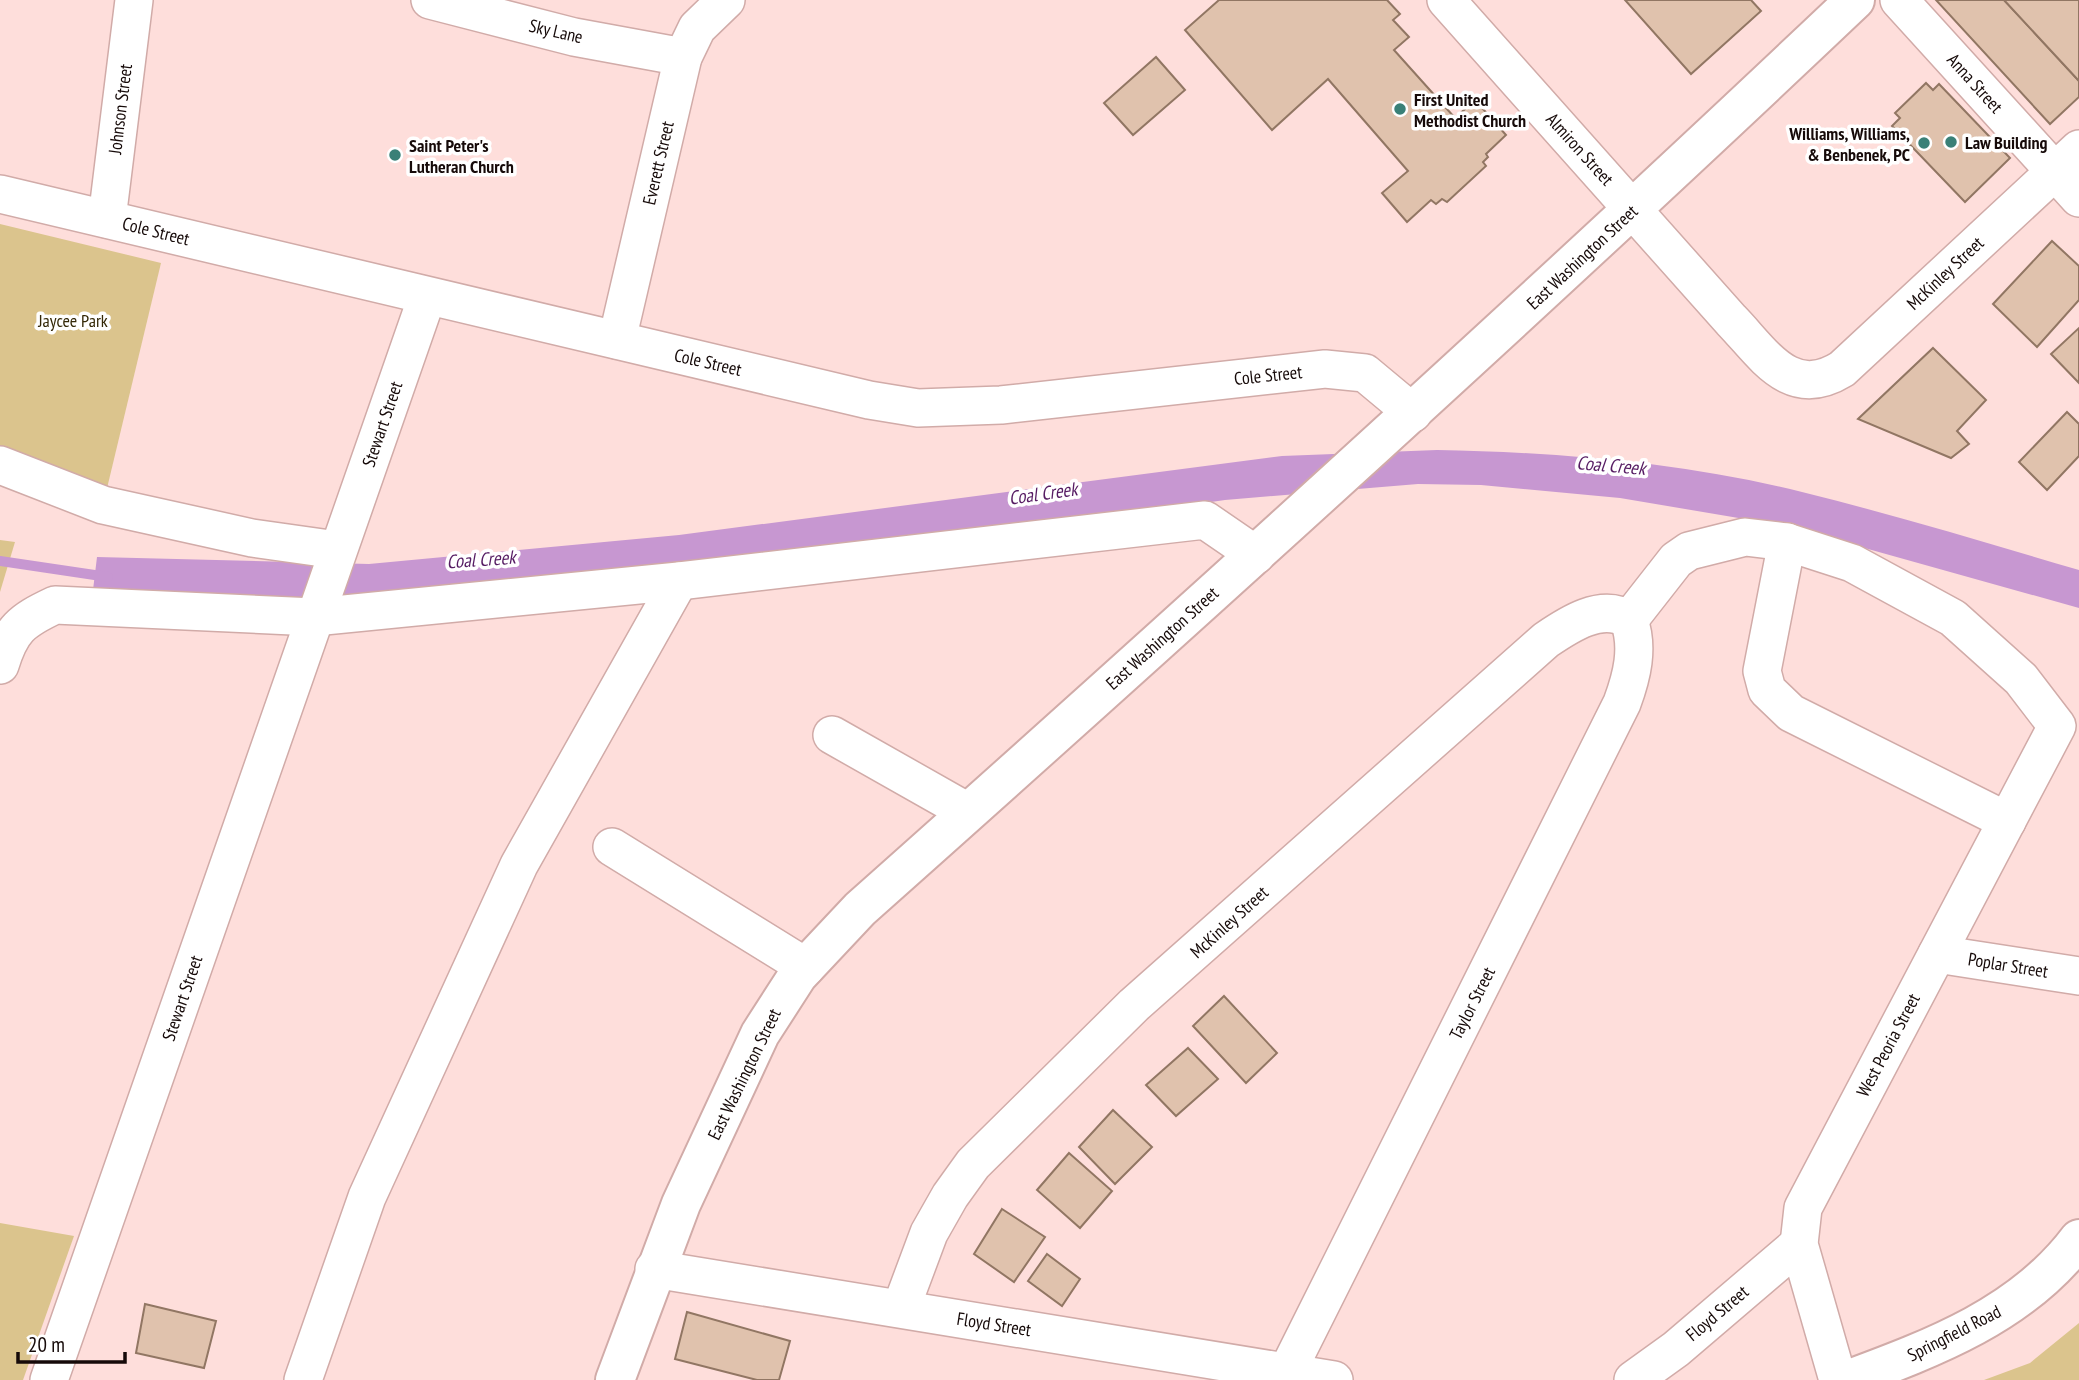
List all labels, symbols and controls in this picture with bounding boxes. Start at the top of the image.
street label: Sky Lane [527,14,585,48]
street label: Anna Street [1942,48,2008,118]
street label: Johnson Street [103,63,137,156]
place label: First United Methodist Church [1414,88,1526,132]
marker: First United Methodist Church [1392,101,1408,117]
street label: Almiron Street [1541,108,1619,190]
street label: Everett Street [637,119,679,207]
place label: Williams, Williams, & Benbenek, PC [1788,122,1910,166]
place label: Law Building [1965,131,2048,154]
place label: Saint Peter's Lutheran Church [409,134,514,178]
marker: Law Building [1943,134,1959,150]
marker: Williams, Williams, & Benbenek, PC [1916,135,1932,151]
marker: Saint Peter's Lutheran Church [387,147,403,163]
street label: East Washington Street [1522,200,1642,314]
street label: Cole Street [120,212,192,250]
street label: McKinley Street [1902,231,1988,315]
park label: Jaycee Park [37,309,108,332]
street label: Cole Street [672,343,744,381]
street label: Cole Street [1233,360,1303,390]
street label: Stewart Street [357,378,407,470]
water label: Coal Creek [1576,450,1649,480]
water label: Coal Creek [1007,476,1081,510]
water label: Coal Creek [446,544,519,573]
street label: East Washington Street [1101,581,1223,694]
street label: McKinley Street [1185,881,1273,963]
street label: Poplar Street [1966,947,2050,983]
street label: Stewart Street [157,952,207,1044]
street label: Taylor Street [1444,963,1500,1043]
street label: West Peoria Street [1851,989,1925,1101]
street label: East Washington Street [702,1005,786,1143]
street label: Floyd Street [1681,1280,1753,1346]
street label: Springfield Road [1903,1300,2005,1366]
street label: Floyd Street [955,1307,1033,1341]
scale bar [18,1320,124,1364]
text: 20 m [28,1331,65,1358]

